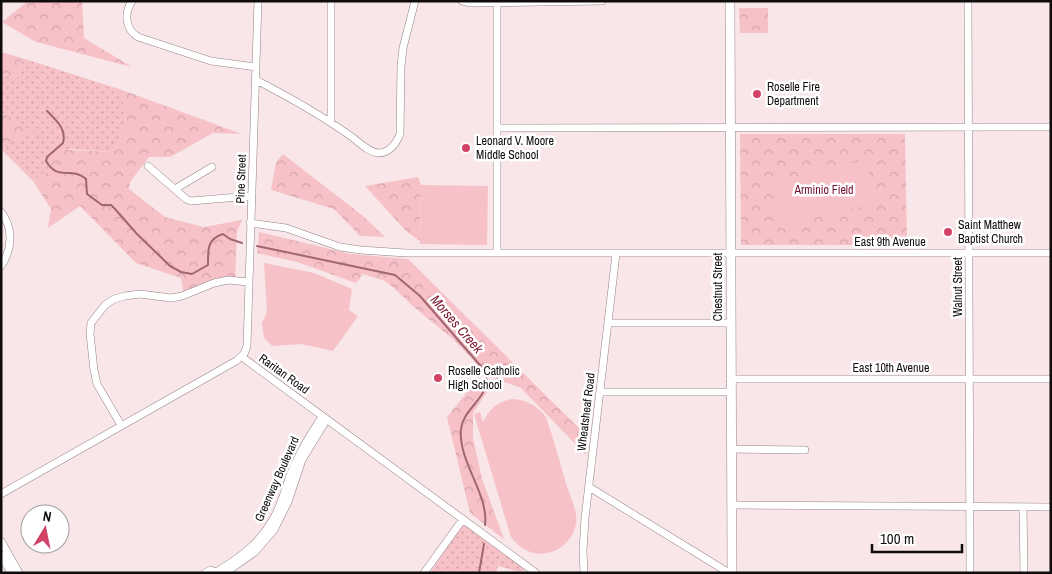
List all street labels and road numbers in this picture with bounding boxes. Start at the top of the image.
street label: Pine Street [232,154,250,204]
street label: East 9th Avenue [854,234,926,250]
street label: Chestnut Street [710,253,726,321]
street label: Walnut Street [950,257,966,317]
street label: Raritan Road [256,350,312,398]
street label: East 10th Avenue [853,360,929,376]
street label: Wheatsheaf Road [573,372,599,452]
street label: Greenway Boulevard [251,434,303,524]

